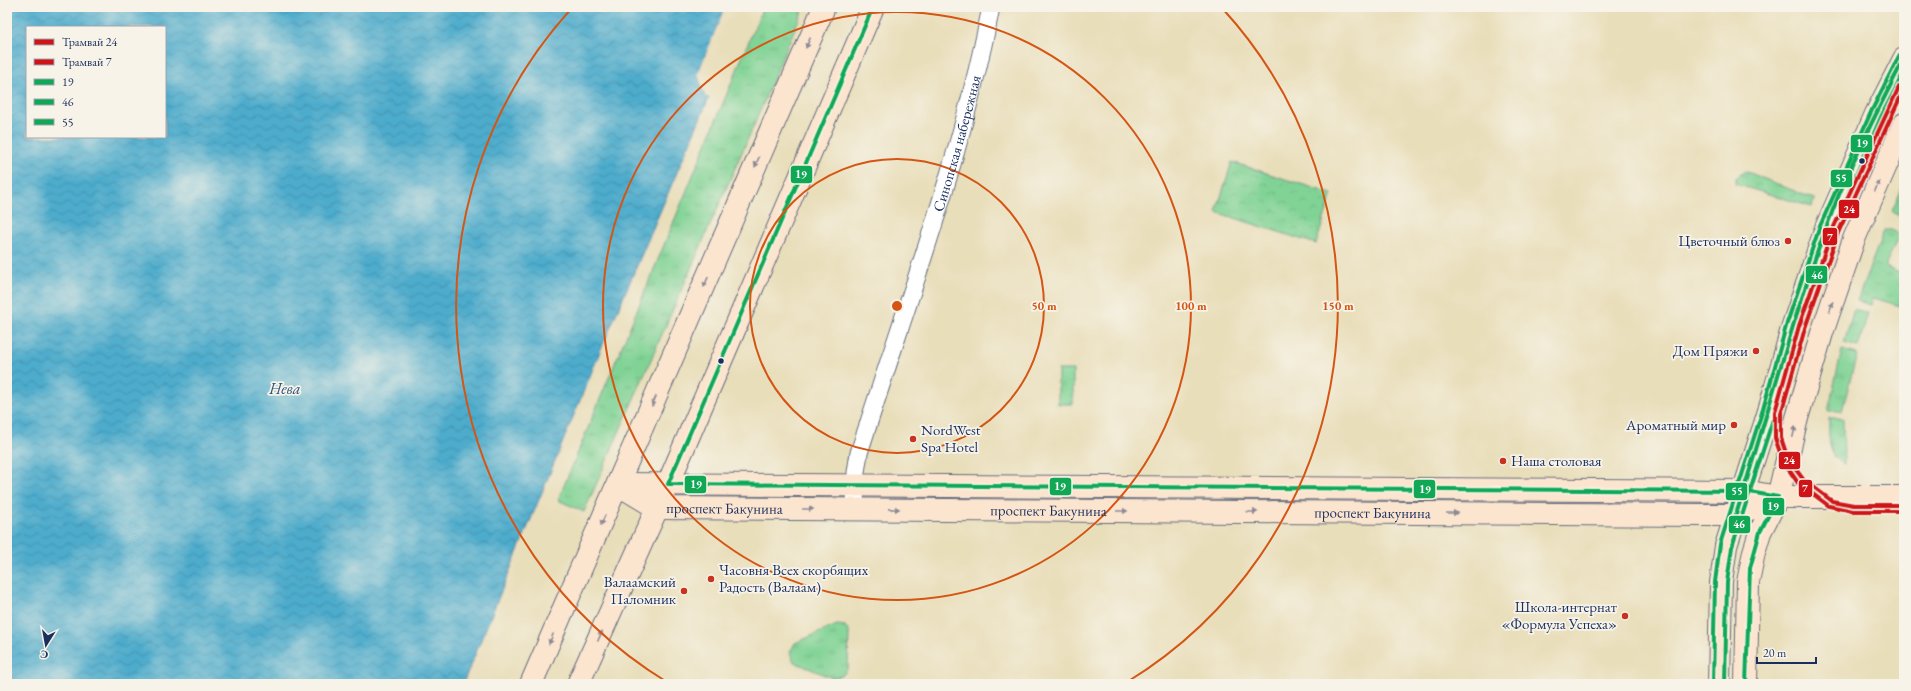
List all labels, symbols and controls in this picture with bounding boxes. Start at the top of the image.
legend [26,26,166,138]
text: Трамвай 24 [62,34,117,50]
one-way arrow [805,37,811,49]
text: Трамвай 7 [62,54,112,70]
street label: Синопская набережная [928,73,985,214]
text: 19 [62,74,74,90]
text: 46 [62,94,74,110]
text: 55 [62,114,74,130]
line badge: 19 [1850,134,1873,153]
text: 19 [1856,136,1868,150]
unlabelled marker [1857,156,1867,166]
one-way arrow [754,157,760,168]
line badge: 19 [790,165,813,184]
text: 19 [795,167,807,181]
line badge: 55 [1830,169,1853,188]
text: 55 [1835,171,1847,185]
one-way arrow [1874,179,1880,191]
line badge: 24 [1838,199,1860,219]
text: 24 [1843,202,1855,216]
line badge: 7 [1822,227,1838,246]
text: 7 [1827,230,1833,244]
place label: Цветочный блюз [1679,231,1780,250]
marker: Цветочный блюз [1783,236,1793,246]
line badge: 46 [1805,265,1828,284]
text: 46 [1811,268,1823,282]
one-way arrow [702,276,708,288]
text: 50 m [1031,298,1057,314]
text: 100 m [1175,298,1207,314]
text: 150 m [1322,298,1354,314]
centre of rings [890,299,904,313]
one-way arrow [1828,301,1834,313]
place label: Дом Пряжи [1673,341,1748,360]
marker: Дом Пряжи [1751,346,1761,356]
unlabelled marker [716,356,726,366]
water label: Нева [268,378,301,399]
one-way arrow [651,396,657,408]
place label: Ароматный мир [1625,415,1726,434]
place label: NordWest Spa Hotel [921,420,981,456]
marker: Ароматный мир [1729,420,1739,430]
one-way arrow [1791,426,1797,438]
marker: NordWest Spa Hotel [908,434,918,444]
place label: Наша столовая [1511,451,1602,470]
line badge: 24 [1778,451,1801,470]
text: 24 [1783,453,1795,467]
marker: Наша столовая [1498,456,1508,466]
line badge: 19 [684,475,707,494]
text: 19 [690,477,702,491]
line badge: 19 [1049,477,1072,496]
text: 19 [1054,479,1066,493]
line badge: 19 [1413,479,1436,499]
line badge: 7 [1798,479,1813,498]
text: 7 [1802,481,1808,495]
text: 19 [1419,482,1431,496]
line badge: 55 [1725,482,1748,501]
text: 55 [1731,484,1743,498]
line badge: 19 [1762,497,1785,516]
street label: проспект Бакунина [666,498,783,518]
text: 19 [1767,499,1779,513]
street label: проспект Бакунина [990,500,1107,520]
street label: проспект Бакунина [1314,502,1431,522]
one-way arrow [802,506,815,512]
one-way arrow [888,506,900,513]
one-way arrow [1116,508,1129,514]
one-way arrow [1246,509,1259,515]
one-way arrow [1446,510,1459,516]
one-way arrow [599,514,605,526]
line badge: 46 [1728,515,1751,534]
text: 46 [1733,517,1745,531]
place label: Часовня Всех скорбящих Радость (Валаам) [719,560,869,596]
place label: Валаамский Паломник [604,572,676,608]
marker: Часовня Всех скорбящих Радость (Валаам) [706,574,716,584]
marker: Валаамский Паломник [679,586,689,596]
place label: Школа-интернат «Формула Успеха» [1502,597,1617,633]
marker: Школа-интернат «Формула Успеха» [1620,611,1630,621]
north arrow [26,625,66,665]
one-way arrow [597,630,603,641]
one-way arrow [548,634,554,645]
scale bar [1757,639,1816,665]
text: 20 m [1763,645,1787,661]
text: С [39,647,49,662]

